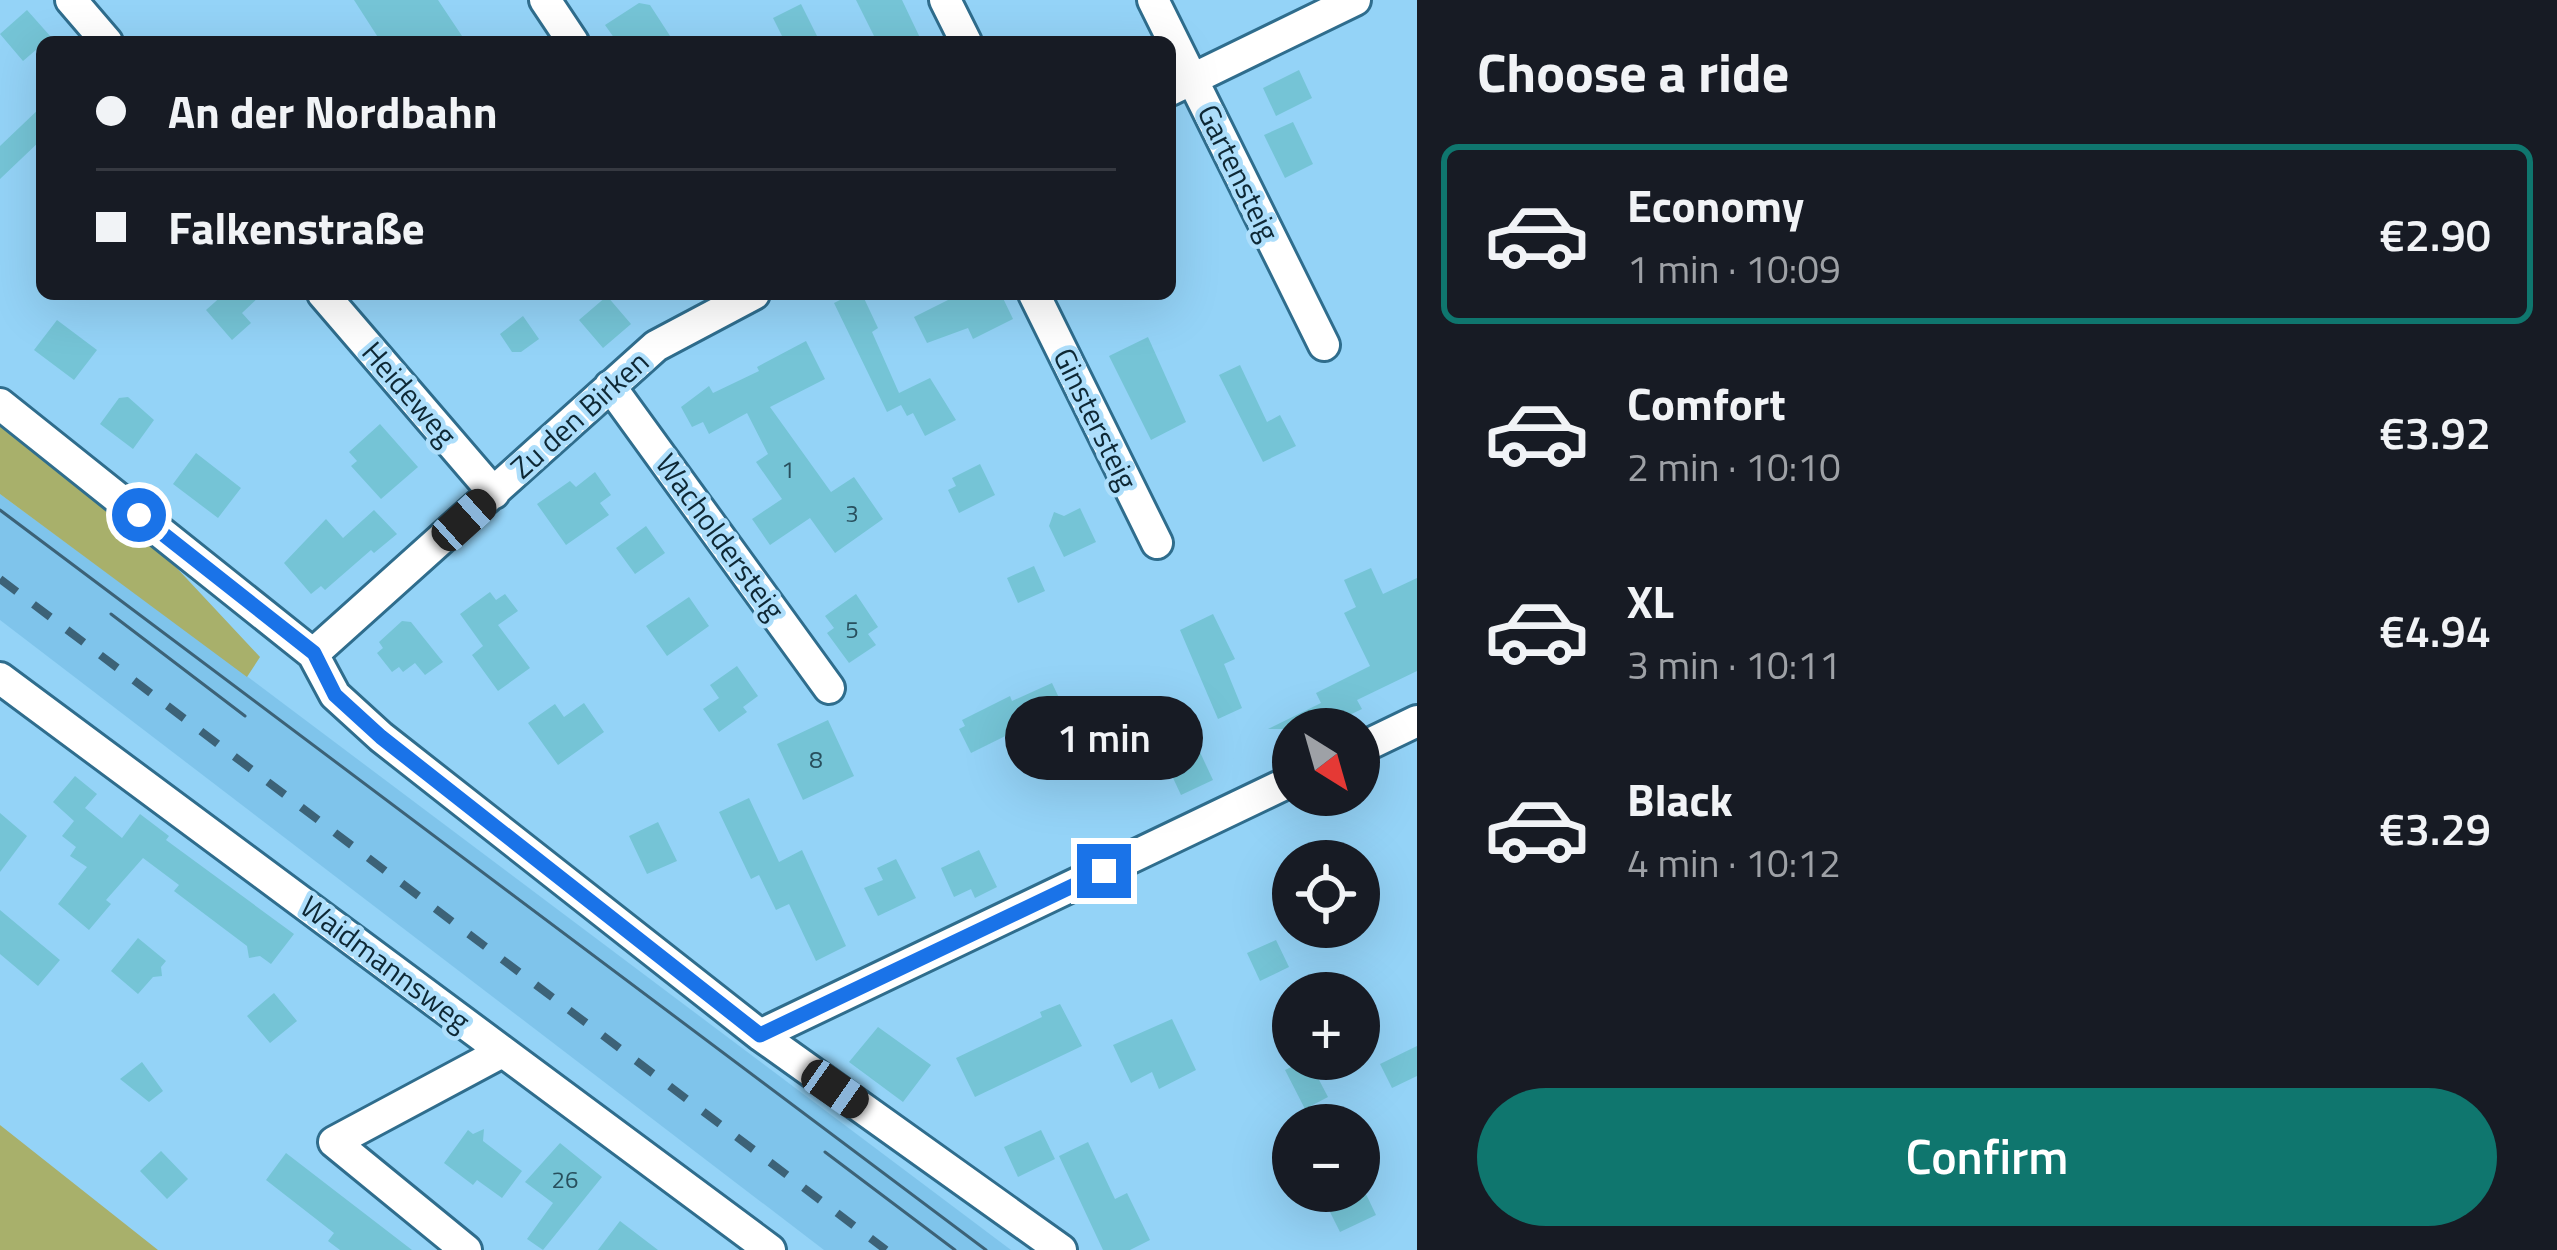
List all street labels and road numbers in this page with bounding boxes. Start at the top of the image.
street label: Gartensteig [1186,96,1292,249]
street label: Heideweg [351,331,468,456]
street label: Zu den Birken [500,339,659,489]
street label: Ginstersteig [1042,340,1150,497]
street label: Wacholdersteig [645,444,797,629]
street label: Waidmannsweg [291,884,481,1043]

